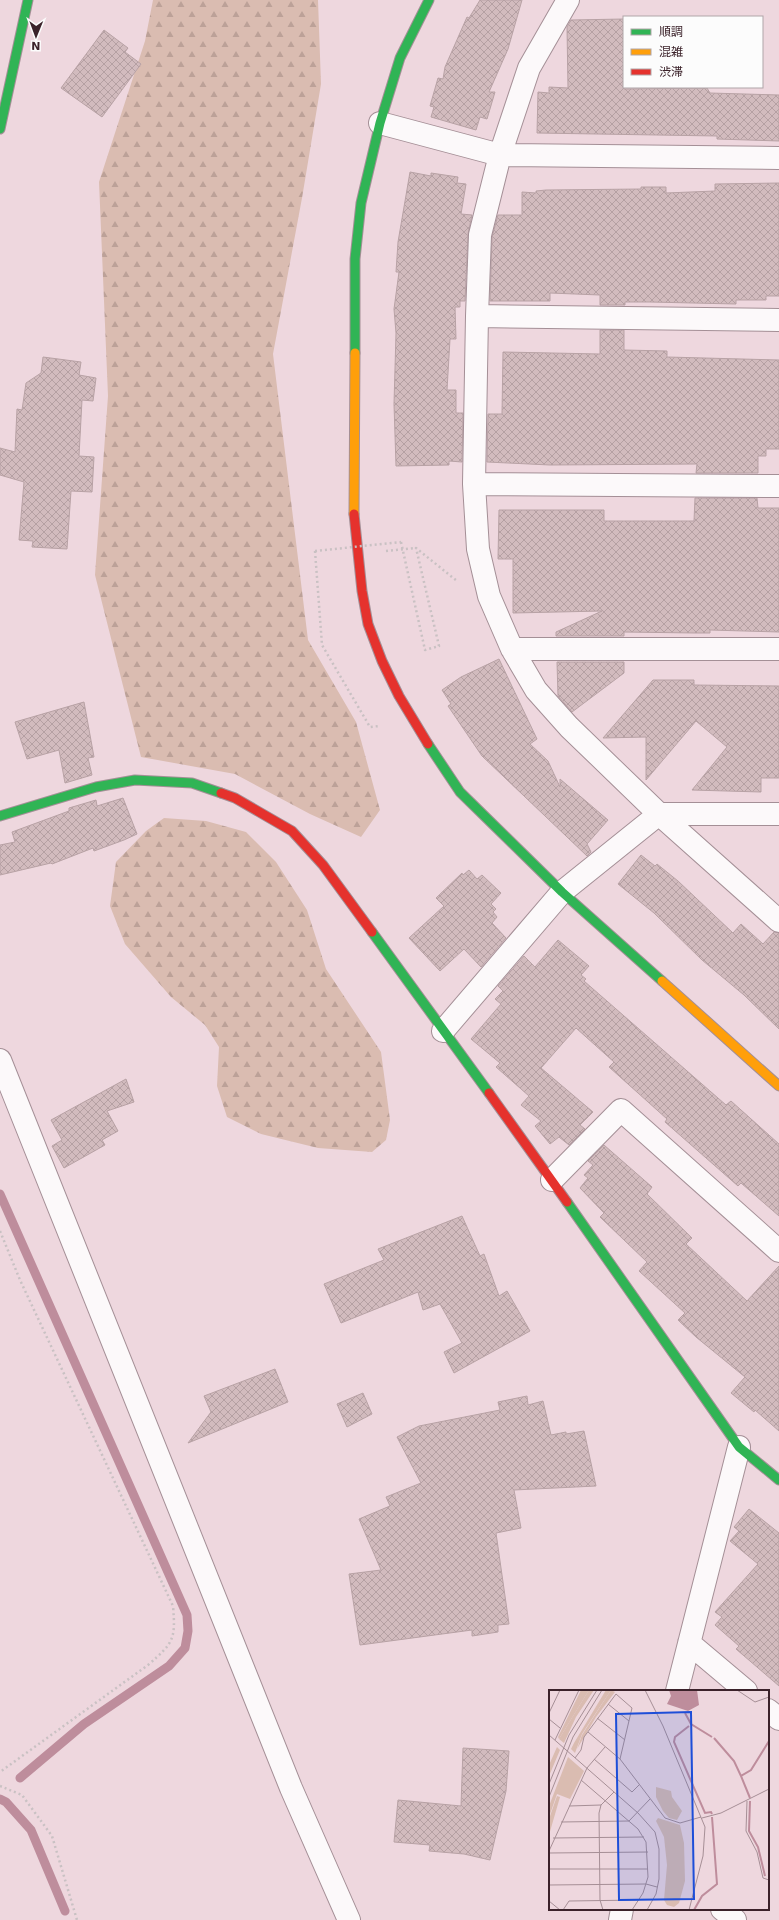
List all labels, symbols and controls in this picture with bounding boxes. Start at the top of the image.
north arrow [16,16,56,56]
legend [623,16,763,88]
text: 順調 [659,25,683,39]
text: N [31,39,41,52]
text: 混雑 [659,45,683,59]
text: 渋滞 [659,65,683,79]
inset map [549,1690,769,1910]

